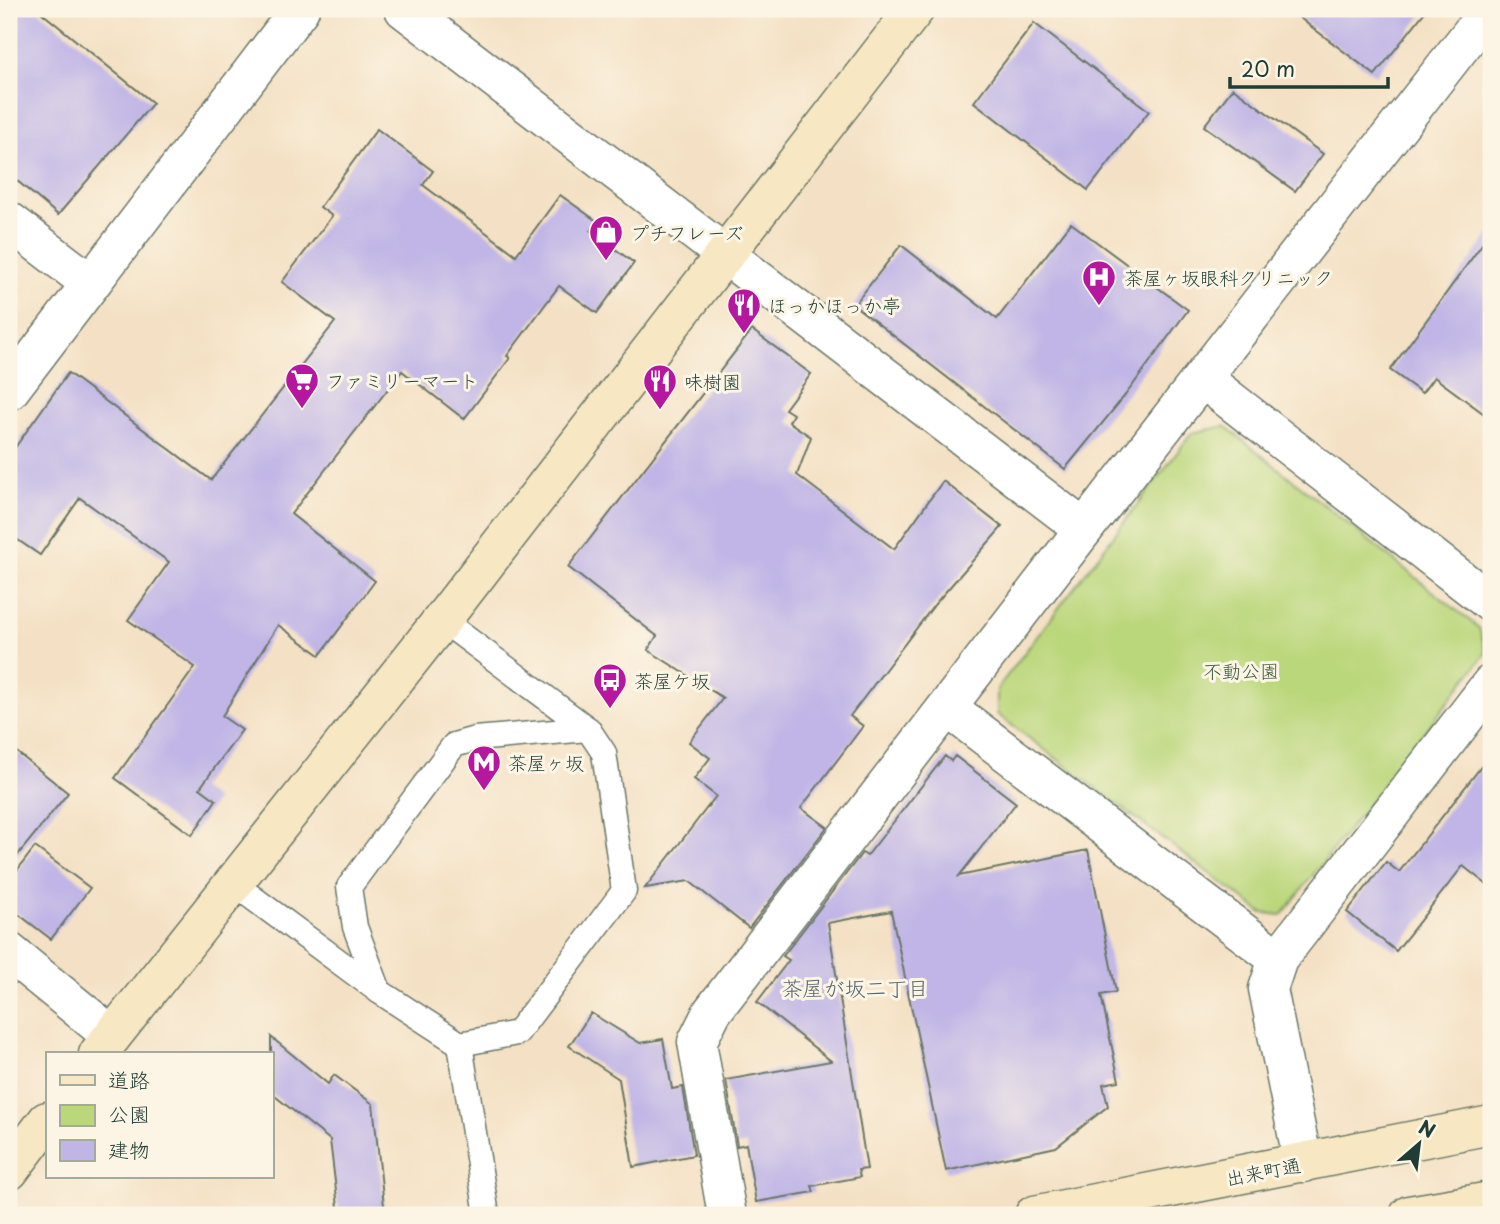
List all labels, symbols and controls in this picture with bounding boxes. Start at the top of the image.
scale bar [1230,46,1388,90]
text: 20 m [1241,52,1295,84]
shop icon: プチフレーズ [587,213,625,262]
place label: プチフレーズ [630,218,743,246]
hospital icon: 茶屋ヶ坂眼科クリニック [1080,258,1118,307]
place label: 茶屋ヶ坂眼科クリニック [1124,263,1333,291]
restaurant icon: ほっかほっか亭 [725,286,763,335]
place label: ほっかほっか亭 [768,291,901,319]
supermarket icon: ファミリーマート [283,361,321,410]
restaurant icon: 味樹園 [641,362,679,411]
place label: ファミリーマート [326,366,478,394]
place label: 味樹園 [684,367,741,395]
park label: 不動公園 [1203,656,1279,684]
bus stop icon: 茶屋ケ坂 [591,661,629,710]
place label: 茶屋ケ坂 [634,666,710,694]
metro station icon: 茶屋ヶ坂 [465,743,503,792]
place label: 茶屋ヶ坂 [508,748,584,776]
district label: 茶屋が坂二丁目 [782,971,929,1003]
legend [46,1052,273,1178]
text: 道路 [108,1063,150,1095]
text: 公園 [108,1097,150,1129]
north arrow [1384,1108,1454,1178]
text: N [1414,1112,1441,1144]
text: 建物 [108,1133,150,1165]
street label: 出来町通 [1223,1150,1303,1192]

